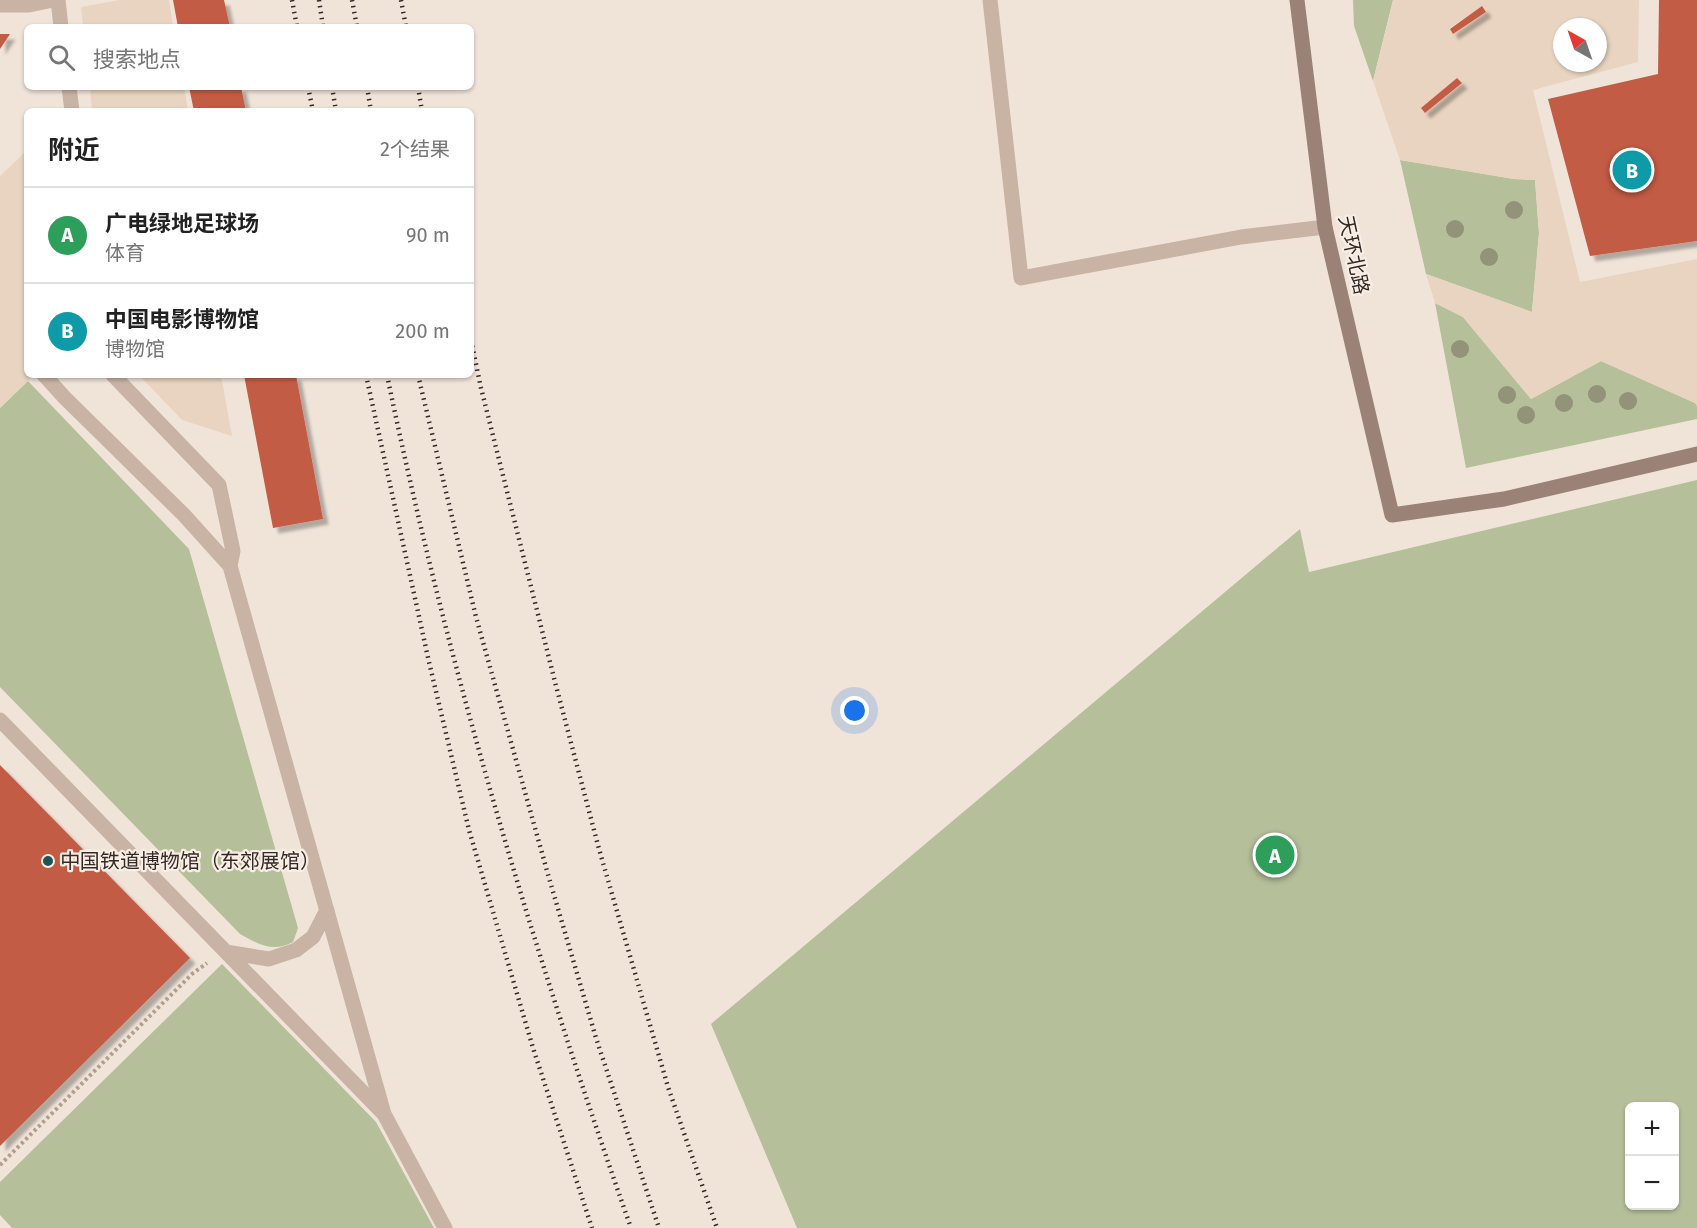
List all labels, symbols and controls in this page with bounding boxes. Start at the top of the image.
north arrow [1553,18,1607,72]
search box [24,24,474,90]
icon: search [45,41,78,74]
text: 搜索地点 [93,46,181,73]
text: 附近 [48,135,100,166]
text: 2个结果 [380,137,450,161]
pin: B [1612,148,1652,192]
text: 广电绿地足球场 [105,210,259,237]
street label: 天环北路 [1334,213,1374,297]
text: A [62,223,73,247]
text: 90 m [406,223,450,247]
text: 体育 [105,241,145,265]
text: 中国电影博物馆 [105,306,259,333]
text: B [61,319,74,343]
text: 200 m [395,319,450,343]
text: 博物馆 [105,337,165,361]
your location [840,696,869,725]
pin: A [1256,832,1294,878]
place label: 中国铁道博物馆（东郊展馆） [60,849,320,873]
marker: 中国铁道博物馆（东郊展馆） [41,854,55,868]
map controls [1625,1102,1679,1210]
button: + [1625,1102,1679,1156]
button: − [1625,1156,1679,1210]

